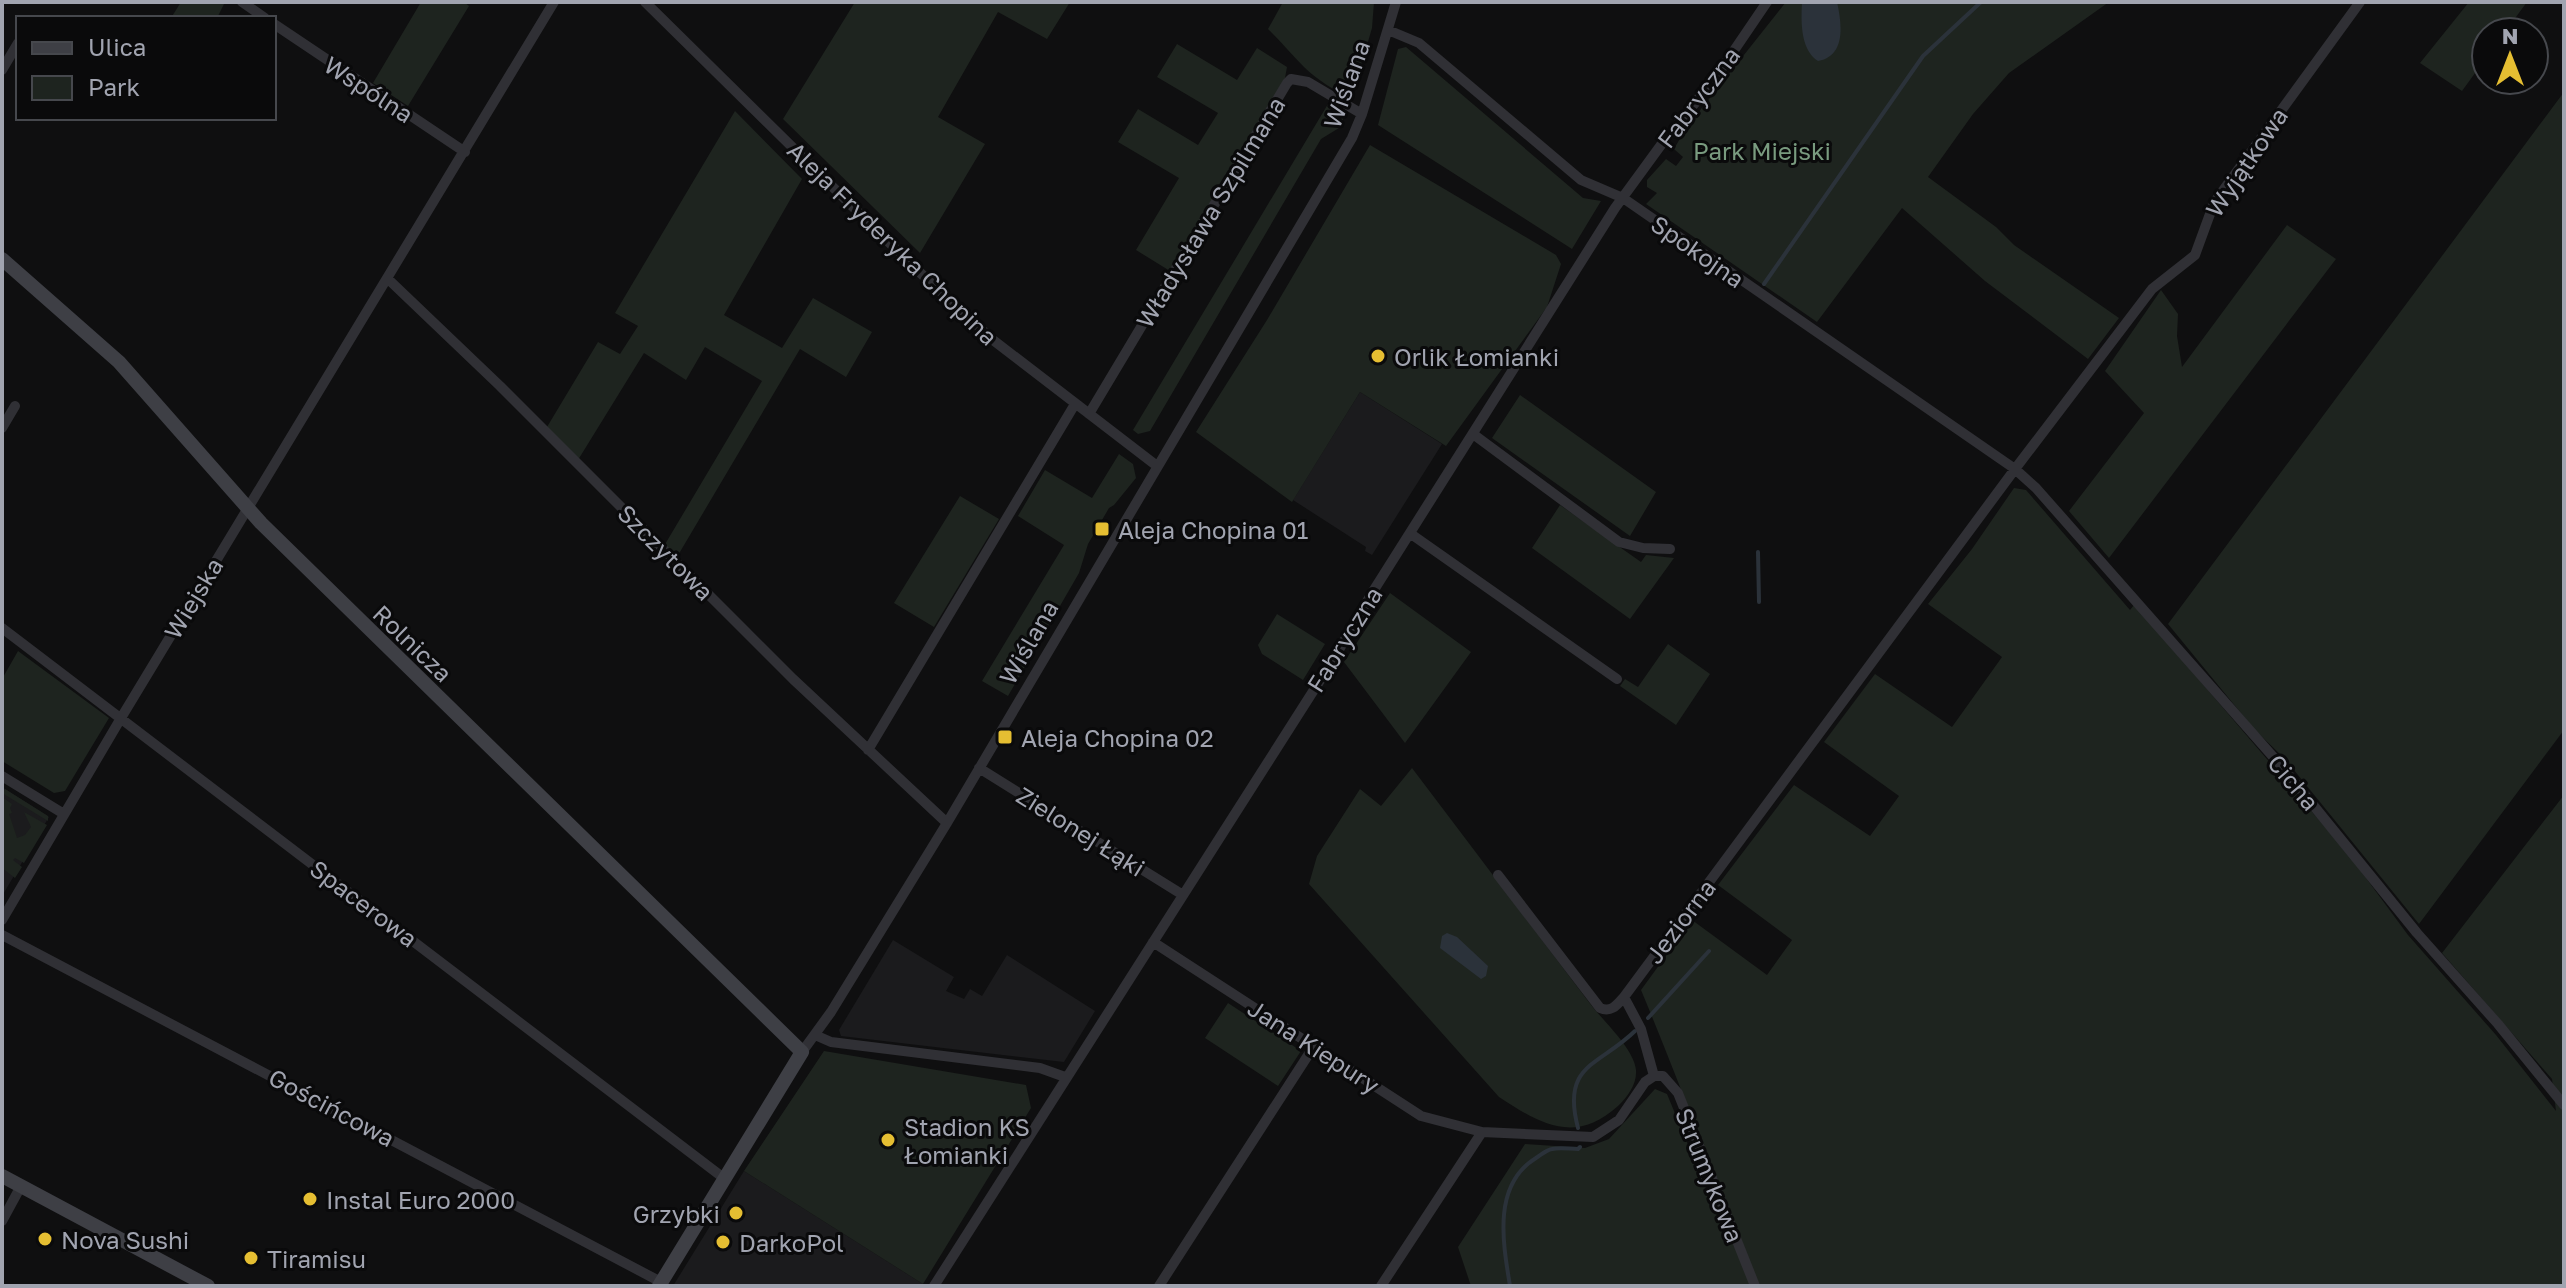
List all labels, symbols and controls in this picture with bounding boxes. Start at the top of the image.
legend [16,16,276,120]
north arrow [2470,16,2550,96]
text: N [2502,22,2518,49]
text: Ulica [88,32,146,61]
street label: Wiślana [1317,36,1375,132]
street label: Fabryczna [1651,41,1745,153]
street label: Wspólna [319,50,419,128]
text: Park [88,72,140,101]
street label: Władysława Szpilmana [1129,91,1291,333]
street label: Wyjątkowa [2199,102,2293,222]
street label: Aleja Fryderyka Chopina [782,135,1004,351]
park label: Park Miejski [1693,136,1831,165]
street label: Spokojna [1646,209,1750,293]
place label: Orlik Łomianki [1394,342,1559,371]
marker: Orlik Łomianki [1369,347,1387,365]
street label: Szczytowa [612,498,720,606]
place label: Aleja Chopina 01 [1118,515,1308,544]
marker: Aleja Chopina 01 [1093,520,1111,538]
street label: Wiejska [158,552,228,644]
street label: Fabryczna [1300,581,1388,697]
street label: Wiślana [993,595,1063,689]
street label: Rolnicza [368,598,458,688]
place label: Aleja Chopina 02 [1021,723,1214,752]
marker: Aleja Chopina 02 [996,728,1014,746]
street label: Cicha [2262,748,2326,816]
street label: Zielonej Łąki [1012,780,1150,882]
street label: Spacerowa [305,853,423,953]
street label: Jeziorna [1639,873,1721,969]
street label: Jana Kiepury [1243,993,1385,1099]
street label: Gościńcowa [264,1062,400,1152]
street label: Strumykowa [1670,1104,1750,1246]
place label: Stadion KS Łomianki [904,1112,1030,1169]
marker: Stadion KS Łomianki [879,1131,897,1149]
place label: Instal Euro 2000 [326,1185,515,1214]
marker: Instal Euro 2000 [301,1190,319,1208]
place label: Grzybki [633,1199,720,1228]
marker: Grzybki [727,1204,745,1222]
place label: Nova Sushi [61,1225,189,1254]
place label: DarkoPol [739,1228,844,1257]
marker: Nova Sushi [36,1230,54,1248]
marker: DarkoPol [714,1233,732,1251]
place label: Tiramisu [267,1244,366,1273]
marker: Tiramisu [242,1249,260,1267]

